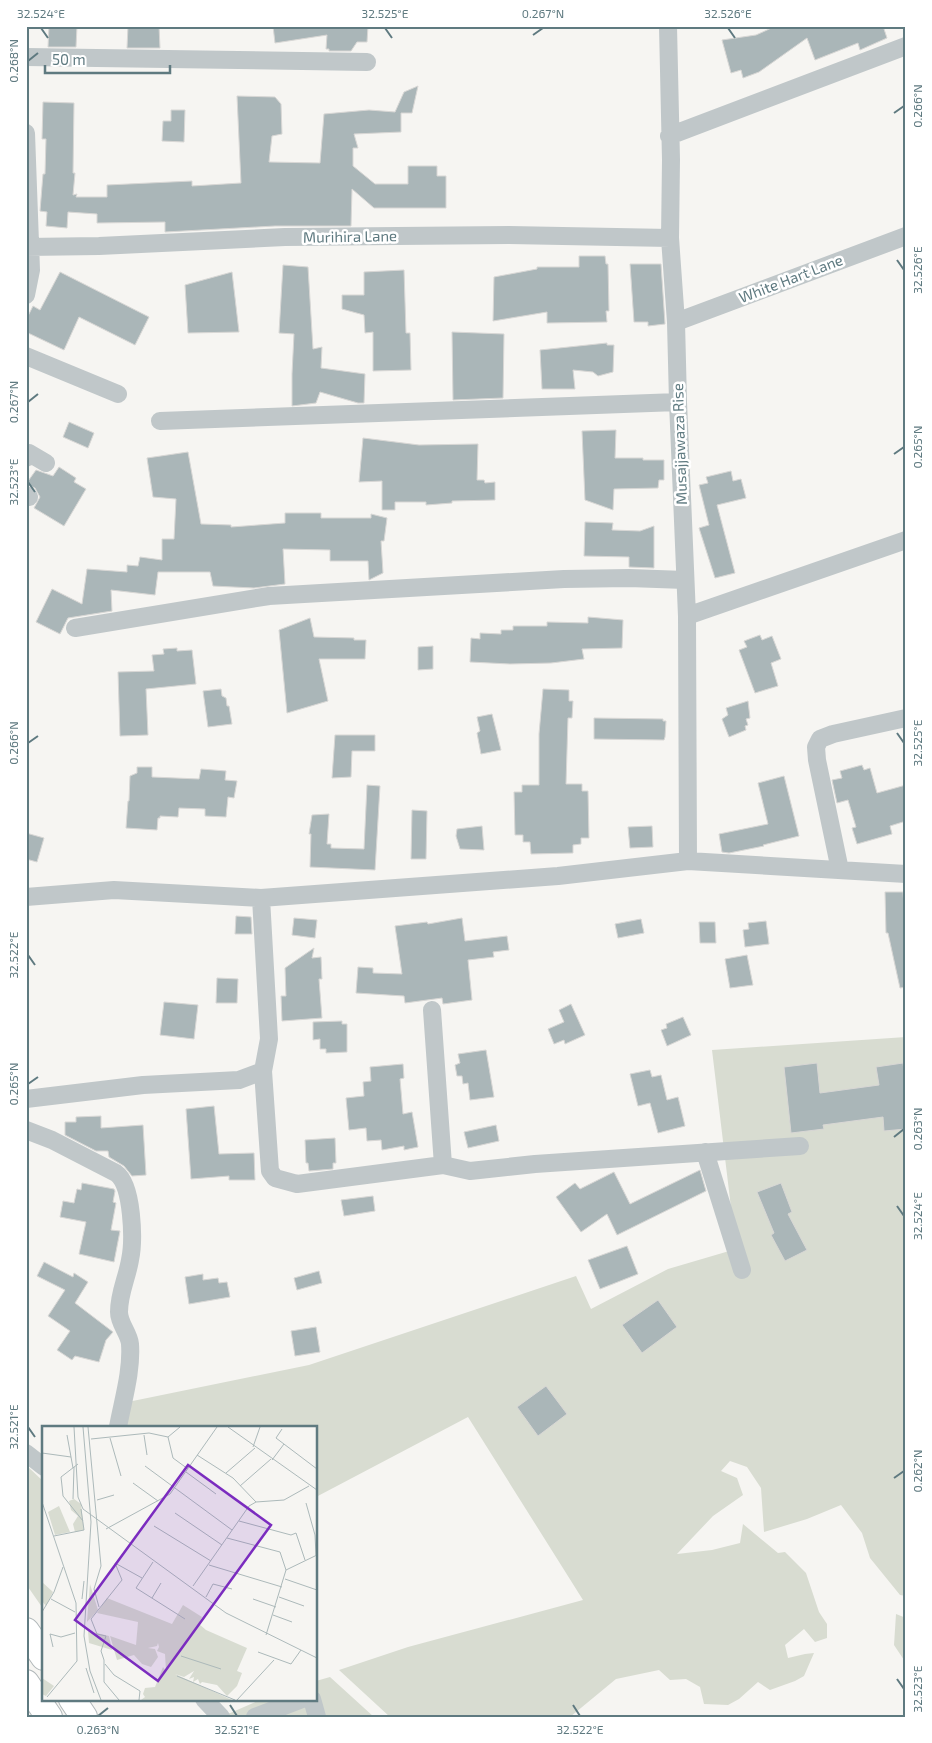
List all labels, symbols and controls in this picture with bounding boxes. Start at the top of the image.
text: 32.524°E [17,6,65,20]
text: 32.525°E [362,6,409,20]
text: 0.267°N [522,6,564,20]
text: 32.526°E [704,6,752,20]
text: 0.268°N [6,39,20,83]
scale bar [45,42,170,74]
text: 50 m [52,50,86,68]
text: 0.266°N [910,84,924,128]
street label: Murihira Lane [303,226,397,246]
text: 32.526°E [910,246,924,294]
street label: White Hart Lane [736,250,845,306]
text: 0.267°N [6,381,20,423]
street label: Musajjawaza Rise [668,383,691,505]
text: 0.265°N [910,426,924,468]
text: 32.523°E [6,458,20,506]
text: 32.525°E [910,719,924,766]
text: 0.266°N [6,721,20,765]
text: 32.522°E [6,931,20,979]
text: 0.265°N [6,1063,20,1105]
text: 0.263°N [910,1107,924,1151]
text: 32.524°E [910,1192,924,1240]
text: 32.521°E [6,1404,20,1450]
inset map [42,1426,318,1700]
text: 0.262°N [910,1449,924,1493]
text: 32.523°E [910,1665,924,1713]
text: 0.263°N [76,1722,120,1736]
text: 32.521°E [214,1722,260,1736]
text: 32.522°E [556,1722,604,1736]

